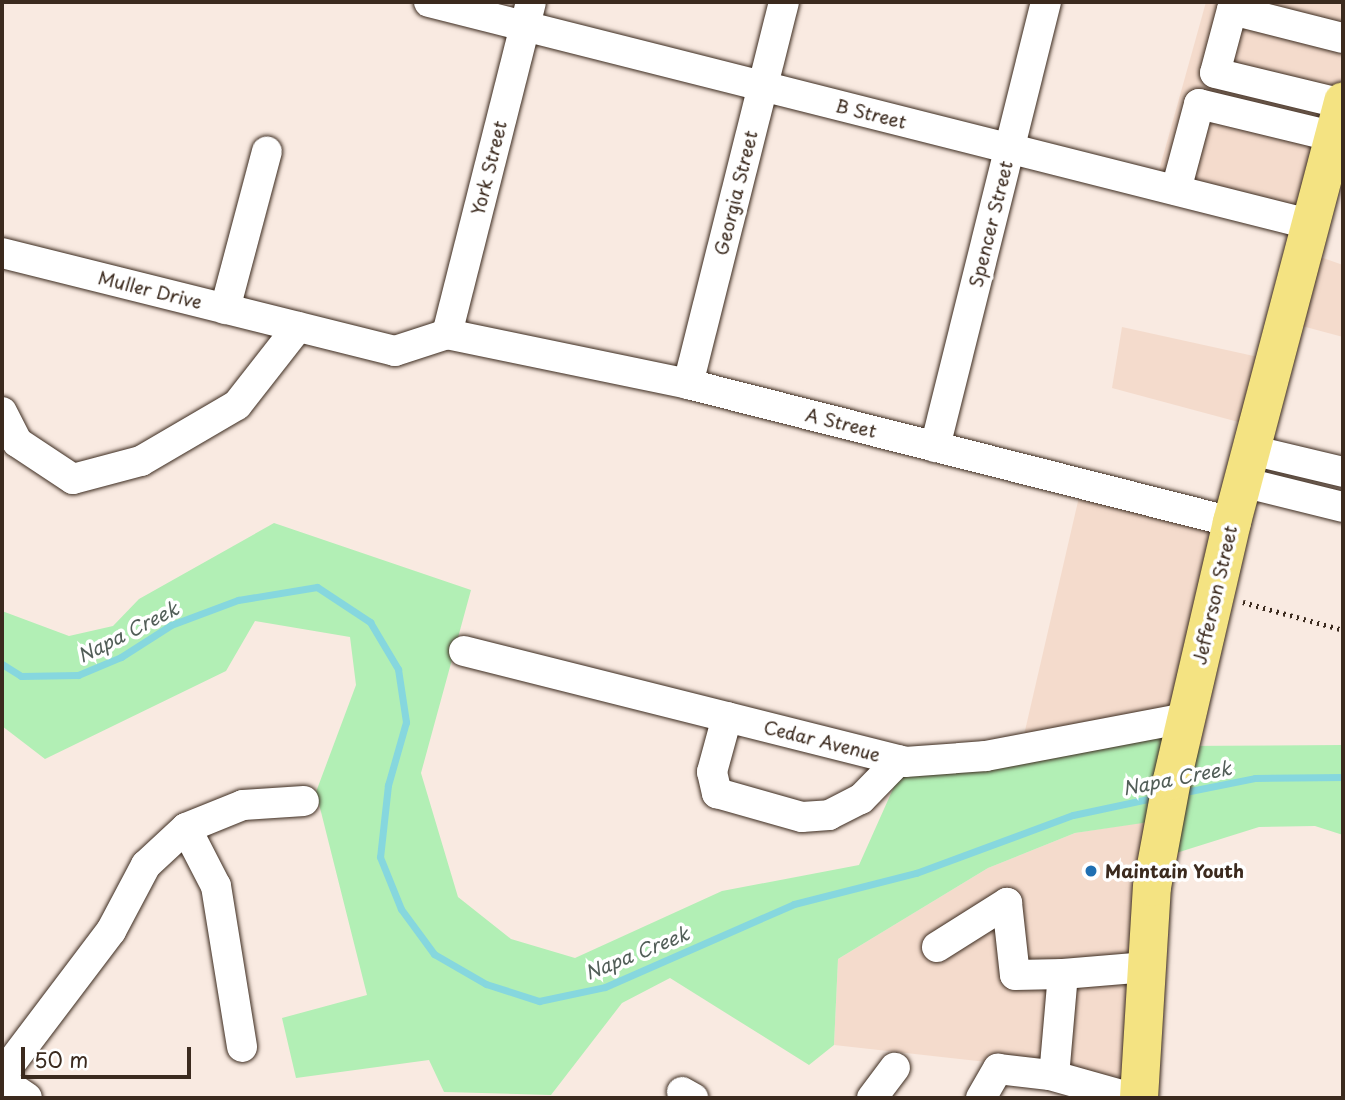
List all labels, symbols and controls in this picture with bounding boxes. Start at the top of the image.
street label: B Street [834,95,908,133]
street label: York Street [467,118,511,218]
street label: Georgia Street [710,128,762,258]
street label: Spencer Street [965,158,1017,290]
street label: Muller Drive [95,266,205,314]
street label: A Street [803,404,879,442]
street label: Jefferson Street [1189,524,1241,666]
water label: Napa Creek [73,597,183,667]
street label: Cedar Avenue [761,716,883,766]
water label: Napa Creek [1120,756,1234,800]
place label: Maintain Youth [1105,860,1244,882]
marker: Maintain Youth [1083,863,1099,879]
water label: Napa Creek [581,922,693,984]
scale bar [24,1034,194,1078]
text: 50 m [34,1043,88,1075]

